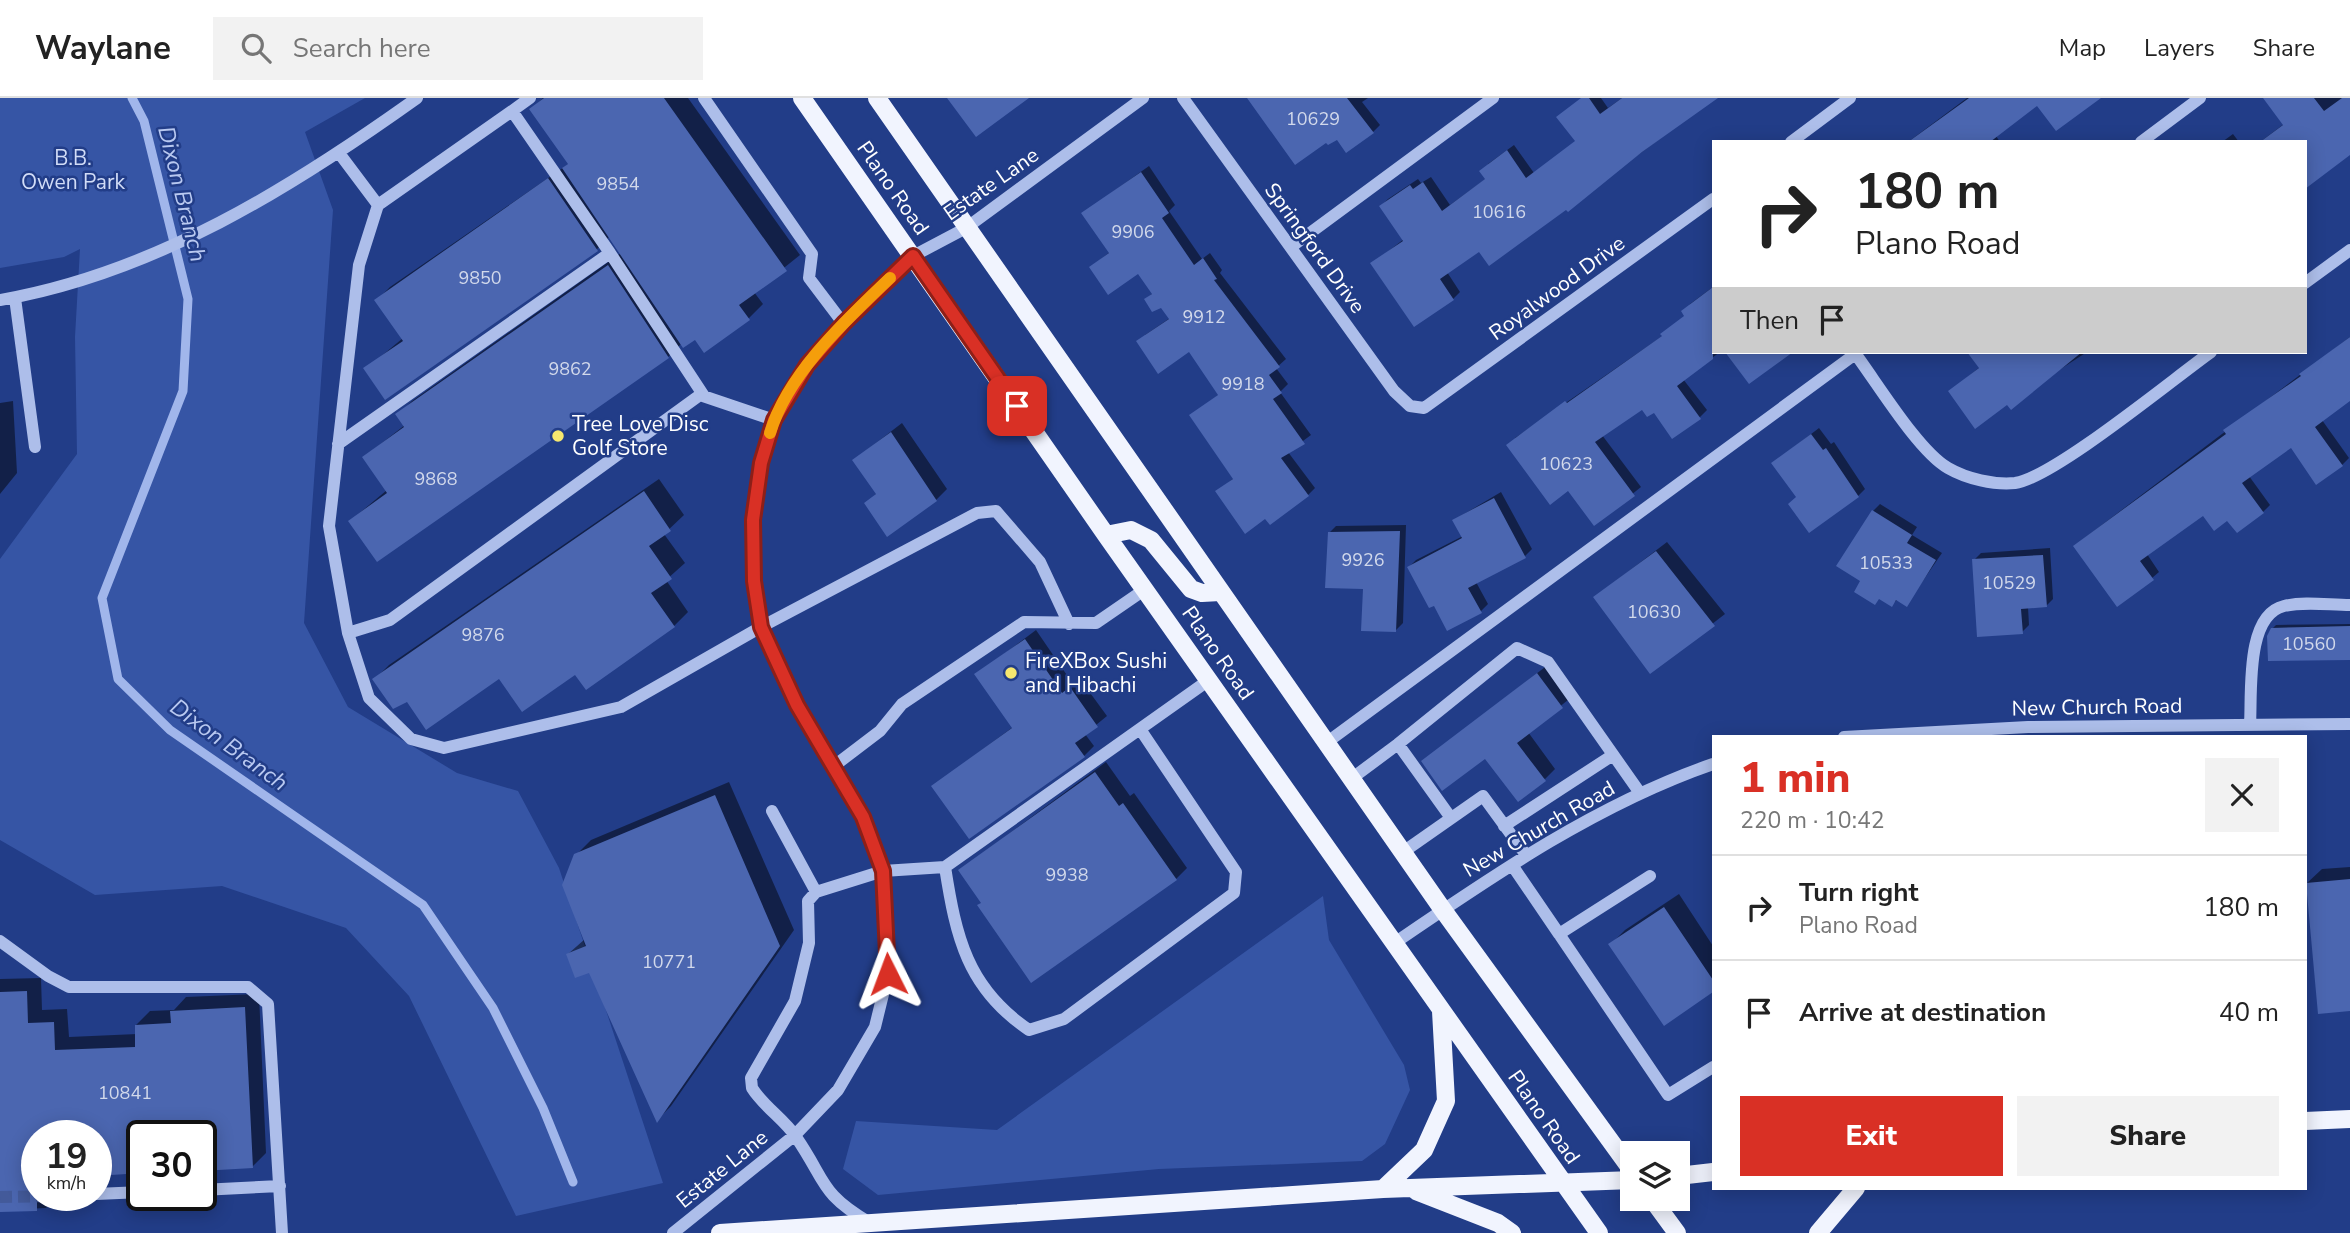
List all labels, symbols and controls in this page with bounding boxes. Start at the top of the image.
search box [213,17,703,80]
text: Waylane [35,26,171,71]
icon: search [237,29,275,67]
text: Search here [293,31,431,66]
text: Map [2059,32,2106,64]
text: Layers [2144,32,2215,64]
text: Share [2253,32,2315,64]
house number: 10629 [1286,107,1340,131]
water label: Dixon Branch [150,123,214,265]
street label: Plano Road [850,136,936,240]
street label: Estate Lane [938,141,1044,227]
park label: B.B. Owen Park [21,144,126,196]
text: 180 m [1855,158,1999,225]
icon: right [1740,168,1831,259]
house number: 9854 [596,172,640,196]
street label: Springford Drive [1258,177,1372,319]
house number: 10616 [1472,200,1526,224]
house number: 9906 [1111,220,1155,244]
text: Plano Road [1855,222,2020,265]
street label: Royalwood Drive [1484,229,1630,347]
house number: 9850 [458,266,502,290]
icon: arrive [1813,301,1851,339]
text: Then [1740,303,1799,338]
house number: 9912 [1182,305,1226,329]
house number: 9862 [548,357,592,381]
house number: 9918 [1221,372,1265,396]
pin [987,376,1047,436]
icon: arrive [998,387,1036,425]
place label: Tree Love Disc Golf Store [572,410,709,462]
marker: Tree Love Disc Golf Store [550,428,566,444]
house number: 10623 [1539,452,1593,476]
house number: 9868 [414,467,458,491]
house number: 9926 [1341,548,1385,572]
house number: 10533 [1859,551,1913,575]
house number: 10529 [1982,571,2036,595]
house number: 10630 [1627,600,1681,624]
street label: Plano Road [1175,601,1261,705]
house number: 9876 [461,623,505,647]
house number: 10560 [2282,632,2336,656]
place label: FireXBox Sushi and Hibachi [1025,647,1167,699]
marker: FireXBox Sushi and Hibachi [1003,665,1019,681]
water label: Dixon Branch [164,692,294,798]
street label: New Church Road [2011,692,2183,722]
text: 1 min [1740,750,1850,807]
button: close [2205,758,2279,832]
street label: New Church Road [1458,774,1620,884]
text: 220 m · 10:42 [1740,805,1885,836]
house number: 9938 [1045,863,1089,887]
text: Turn right [1799,875,1918,910]
icon: right [1740,889,1778,927]
text: 180 m [2203,890,2279,925]
text: Plano Road [1799,910,1918,941]
position arrow [851,937,925,1011]
house number: 10771 [642,950,696,974]
icon: arrive [1740,994,1778,1032]
text: Arrive at destination [1799,995,2046,1030]
text: 40 m [2219,995,2279,1030]
street label: Plano Road [1501,1065,1587,1169]
house number: 10841 [98,1081,152,1105]
button: Exit [1740,1096,2003,1176]
button: Share [2017,1096,2279,1176]
speed limit sign: 30 [126,1120,217,1211]
street label: Estate Lane [670,1124,774,1214]
text: 19 [45,1133,88,1180]
map controls [1620,1141,1690,1211]
button: layers [1620,1141,1690,1211]
text: km/h [47,1171,86,1195]

